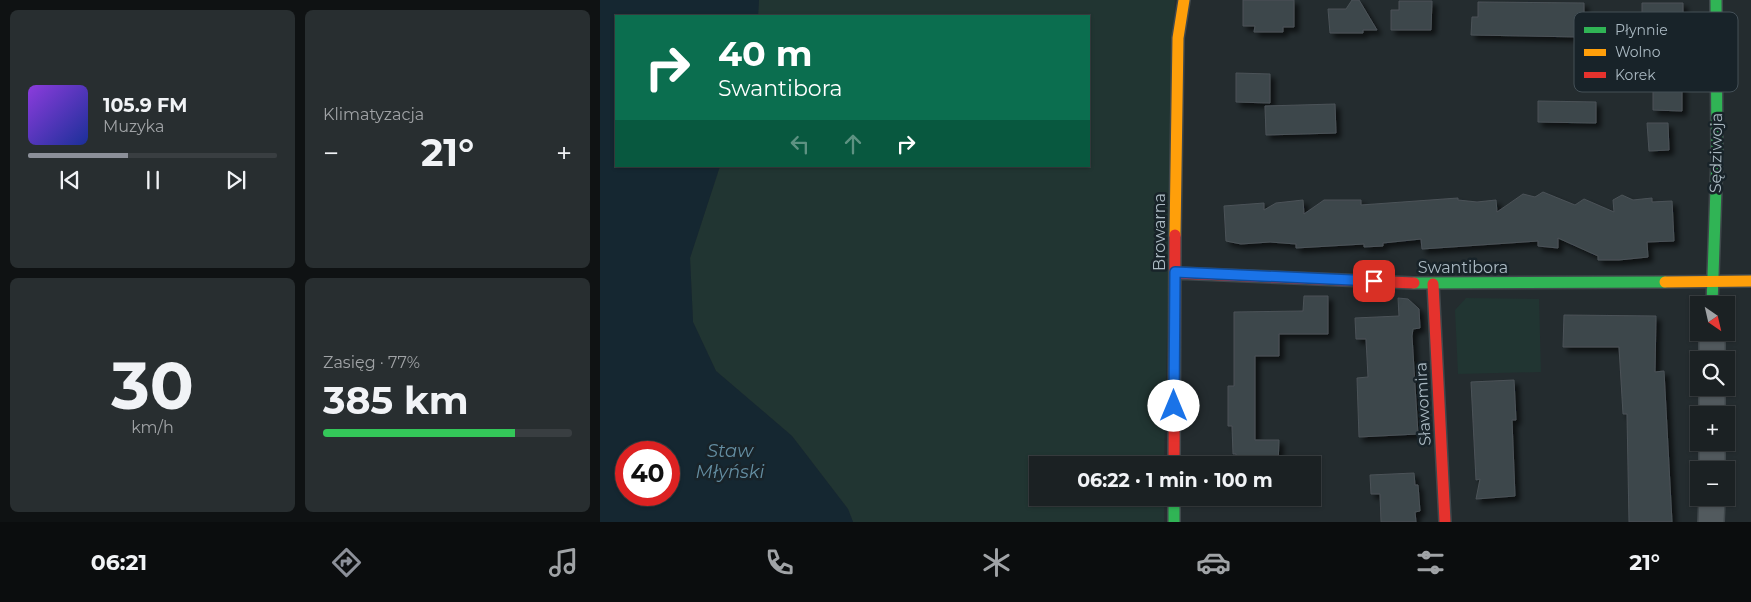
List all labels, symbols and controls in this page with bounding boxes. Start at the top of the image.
legend [1574,12,1738,92]
text: Płynnie [1615,21,1668,39]
text: 40 m [718,32,813,75]
icon: right [635,35,700,100]
text: Wolno [1615,43,1661,61]
text: Korek [1615,66,1656,84]
text: Swantibora [718,75,843,102]
text: 105.9 FM [103,94,187,117]
text: Klimatyzacja [323,105,424,124]
street label: Sędziwoja [1706,113,1726,193]
text: Muzyka [103,117,164,136]
text: 21° [421,129,474,176]
icon: left [786,130,814,158]
icon: ahead [839,130,867,158]
icon: right [892,130,920,158]
text: − [323,136,339,170]
text: + [556,136,572,170]
icon: previous [56,166,84,194]
icon: pause [139,166,167,194]
icon: next [222,166,250,194]
street label: Browarna [1150,193,1169,271]
street label: Swantibora [1418,258,1508,277]
pin [1353,260,1395,302]
icon: arrive [1360,267,1388,295]
north arrow [1690,296,1735,341]
map controls [1690,296,1735,506]
text: 30 [111,346,194,425]
button: search [1690,351,1735,396]
text: Zasięg · 77% [323,353,420,372]
street label: Sławomira [1411,362,1435,446]
text: 385 km [323,377,469,424]
position arrow [1147,379,1199,431]
button: + [1690,406,1735,451]
text: km/h [131,418,174,437]
water label: Staw Młyński [696,440,765,483]
speed limit sign: 40 [615,441,680,506]
button: − [1690,461,1735,506]
text: 06:22 · 1 min · 100 m [1077,469,1273,492]
icon: directions [329,545,364,580]
icon: music [546,545,581,580]
icon: phone [762,545,797,580]
icon: climate [979,545,1014,580]
icon: car [1196,545,1231,580]
icon: filters [1413,545,1448,580]
text: 06:21 [91,549,147,576]
text: 21° [1629,549,1660,576]

